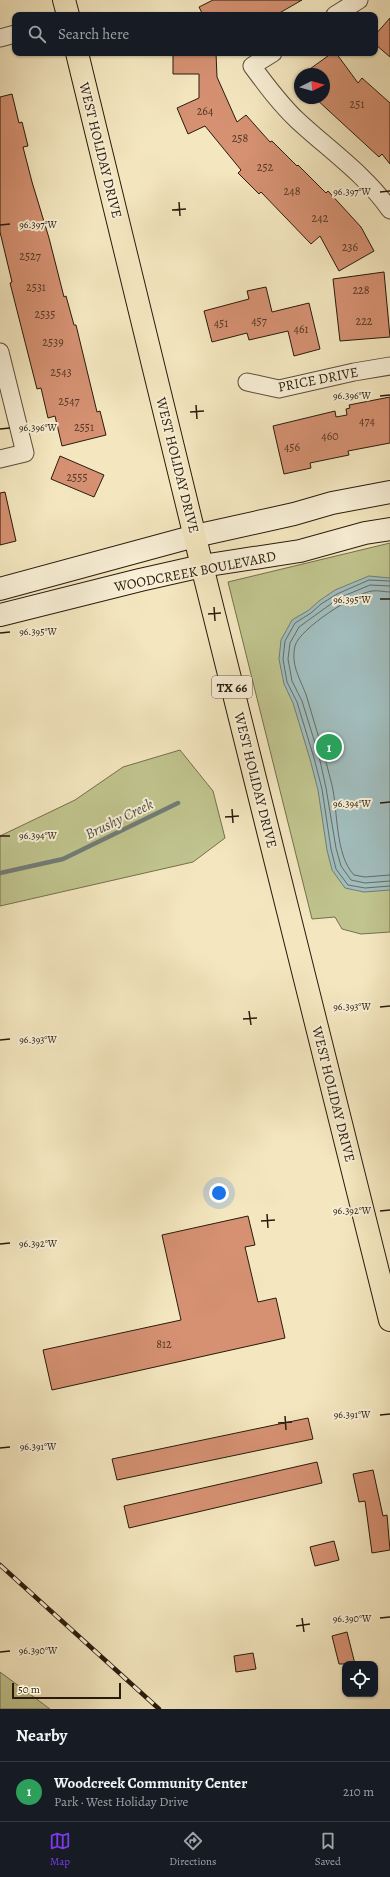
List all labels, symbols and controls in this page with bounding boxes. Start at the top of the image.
search box [12,12,378,56]
icon: search [26,23,48,45]
text: Search here [58,24,129,44]
north arrow [294,68,330,104]
street label: WEST HOLIDAY DRIVE [74,79,127,220]
house number: 251 [350,96,364,112]
house number: 264 [197,103,214,119]
house number: 258 [232,130,249,146]
house number: 252 [257,159,274,175]
house number: 248 [284,183,301,199]
text: 96.397°W [333,185,371,198]
house number: 242 [312,210,329,226]
text: 96.397°W [19,218,57,231]
house number: 236 [342,239,359,255]
house number: 2527 [19,248,42,264]
house number: 2531 [26,279,46,295]
house number: 228 [352,282,370,298]
house number: 2535 [34,306,56,322]
house number: 457 [251,313,268,329]
house number: 222 [355,313,373,329]
house number: 451 [214,315,228,331]
house number: 461 [293,321,309,337]
house number: 2539 [42,334,64,350]
street label: PRICE DRIVE [276,362,360,397]
house number: 2543 [50,364,72,380]
text: 96.396°W [333,389,372,402]
house number: 2547 [58,393,81,409]
street label: WEST HOLIDAY DRIVE [151,394,204,535]
house number: 474 [359,413,376,429]
house number: 2551 [74,419,94,435]
text: 96.396°W [19,421,58,434]
house number: 460 [321,428,339,444]
house number: 456 [284,439,301,455]
house number: 2555 [66,469,88,485]
street label: WOODCREEK BOULEVARD [112,546,278,597]
text: 96.395°W [333,593,371,606]
text: 96.395°W [19,625,57,638]
road number: TX 66 [212,676,252,698]
street label: WEST HOLIDAY DRIVE [229,709,282,850]
pin: 1 [316,732,342,762]
water label: Brushy Creek [82,794,157,844]
text: 96.394°W [333,797,372,810]
text: 96.394°W [19,829,58,842]
text: 96.393°W [333,1000,371,1013]
street label: WEST HOLIDAY DRIVE [307,1023,360,1164]
text: 96.393°W [19,1033,57,1046]
your location [209,1183,229,1203]
text: 96.392°W [333,1204,372,1217]
text: 96.392°W [19,1237,58,1250]
house number: 812 [156,1336,172,1352]
text: 96.391°W [334,1408,371,1421]
text: 96.391°W [20,1440,57,1453]
text: 96.390°W [333,1612,372,1625]
text: 96.390°W [19,1644,58,1657]
map controls [342,1661,378,1697]
button: locate [342,1661,378,1697]
scale bar [12,1681,121,1700]
text: 50 m [18,1682,40,1697]
text: Nearby [16,1724,67,1747]
text: Woodcreek Community Center [54,1773,247,1793]
text: 1 [27,1783,31,1800]
text: 210 m [343,1783,374,1800]
text: Park · West Holiday Drive [54,1793,188,1810]
tab: Map [49,1830,71,1869]
tab: Directions [169,1830,217,1869]
tab: Saved [315,1830,341,1869]

